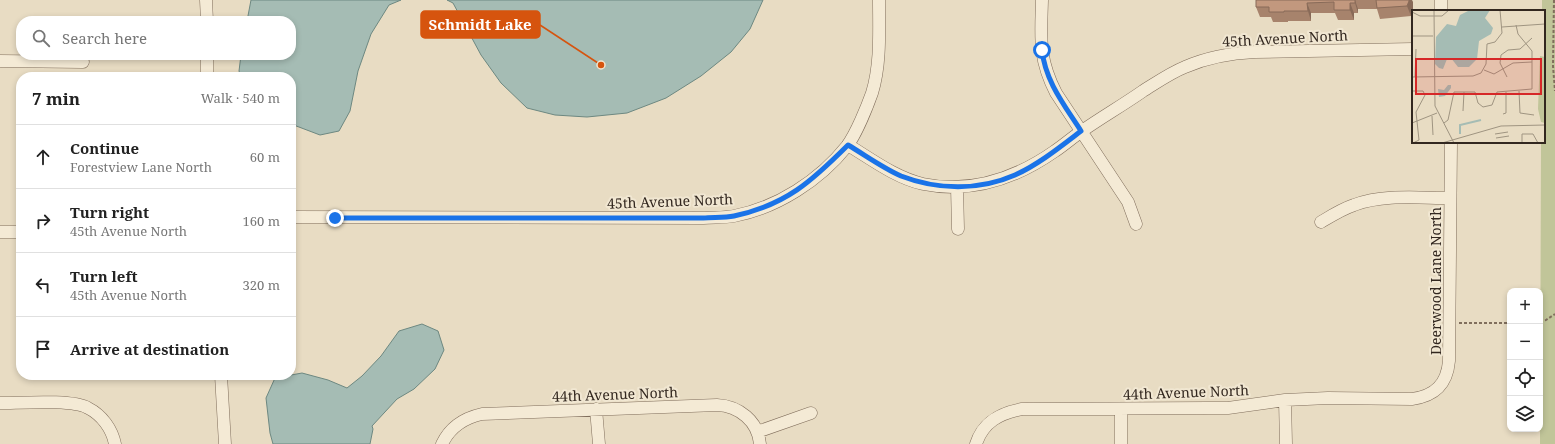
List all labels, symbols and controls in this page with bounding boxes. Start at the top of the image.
inset map [1412,10,1545,143]
callout: Schmidt Lake [421,11,540,38]
text: Schmidt Lake [428,14,532,34]
search box [16,16,296,60]
street label: 45th Avenue North [1222,25,1348,51]
icon: search [30,27,52,49]
text: Search here [62,28,147,48]
route start [1033,41,1051,59]
text: 7 min [32,87,80,110]
text: Walk · 540 m [201,89,280,107]
text: Continue [70,138,139,158]
icon: ahead [32,146,54,168]
text: 60 m [250,148,280,166]
text: Forestview Lane North [70,158,212,176]
street label: 45th Avenue North [607,189,733,213]
text: Turn right [70,202,149,222]
street label: Deerwood Lane North [1426,207,1445,355]
route end [326,209,344,227]
icon: right [32,210,54,232]
text: 160 m [243,212,280,230]
text: 45th Avenue North [70,222,187,240]
text: Turn left [70,266,138,286]
icon: left [32,274,54,296]
text: 320 m [243,276,280,294]
text: 45th Avenue North [70,286,187,304]
map controls [1507,288,1543,432]
button: + [1507,288,1543,324]
button: − [1507,324,1543,360]
icon: arrive [32,338,54,360]
text: Arrive at destination [70,339,229,359]
button: locate [1507,360,1543,396]
street label: 44th Avenue North [1123,380,1249,404]
street label: 44th Avenue North [552,382,678,406]
button: layers [1507,396,1543,432]

